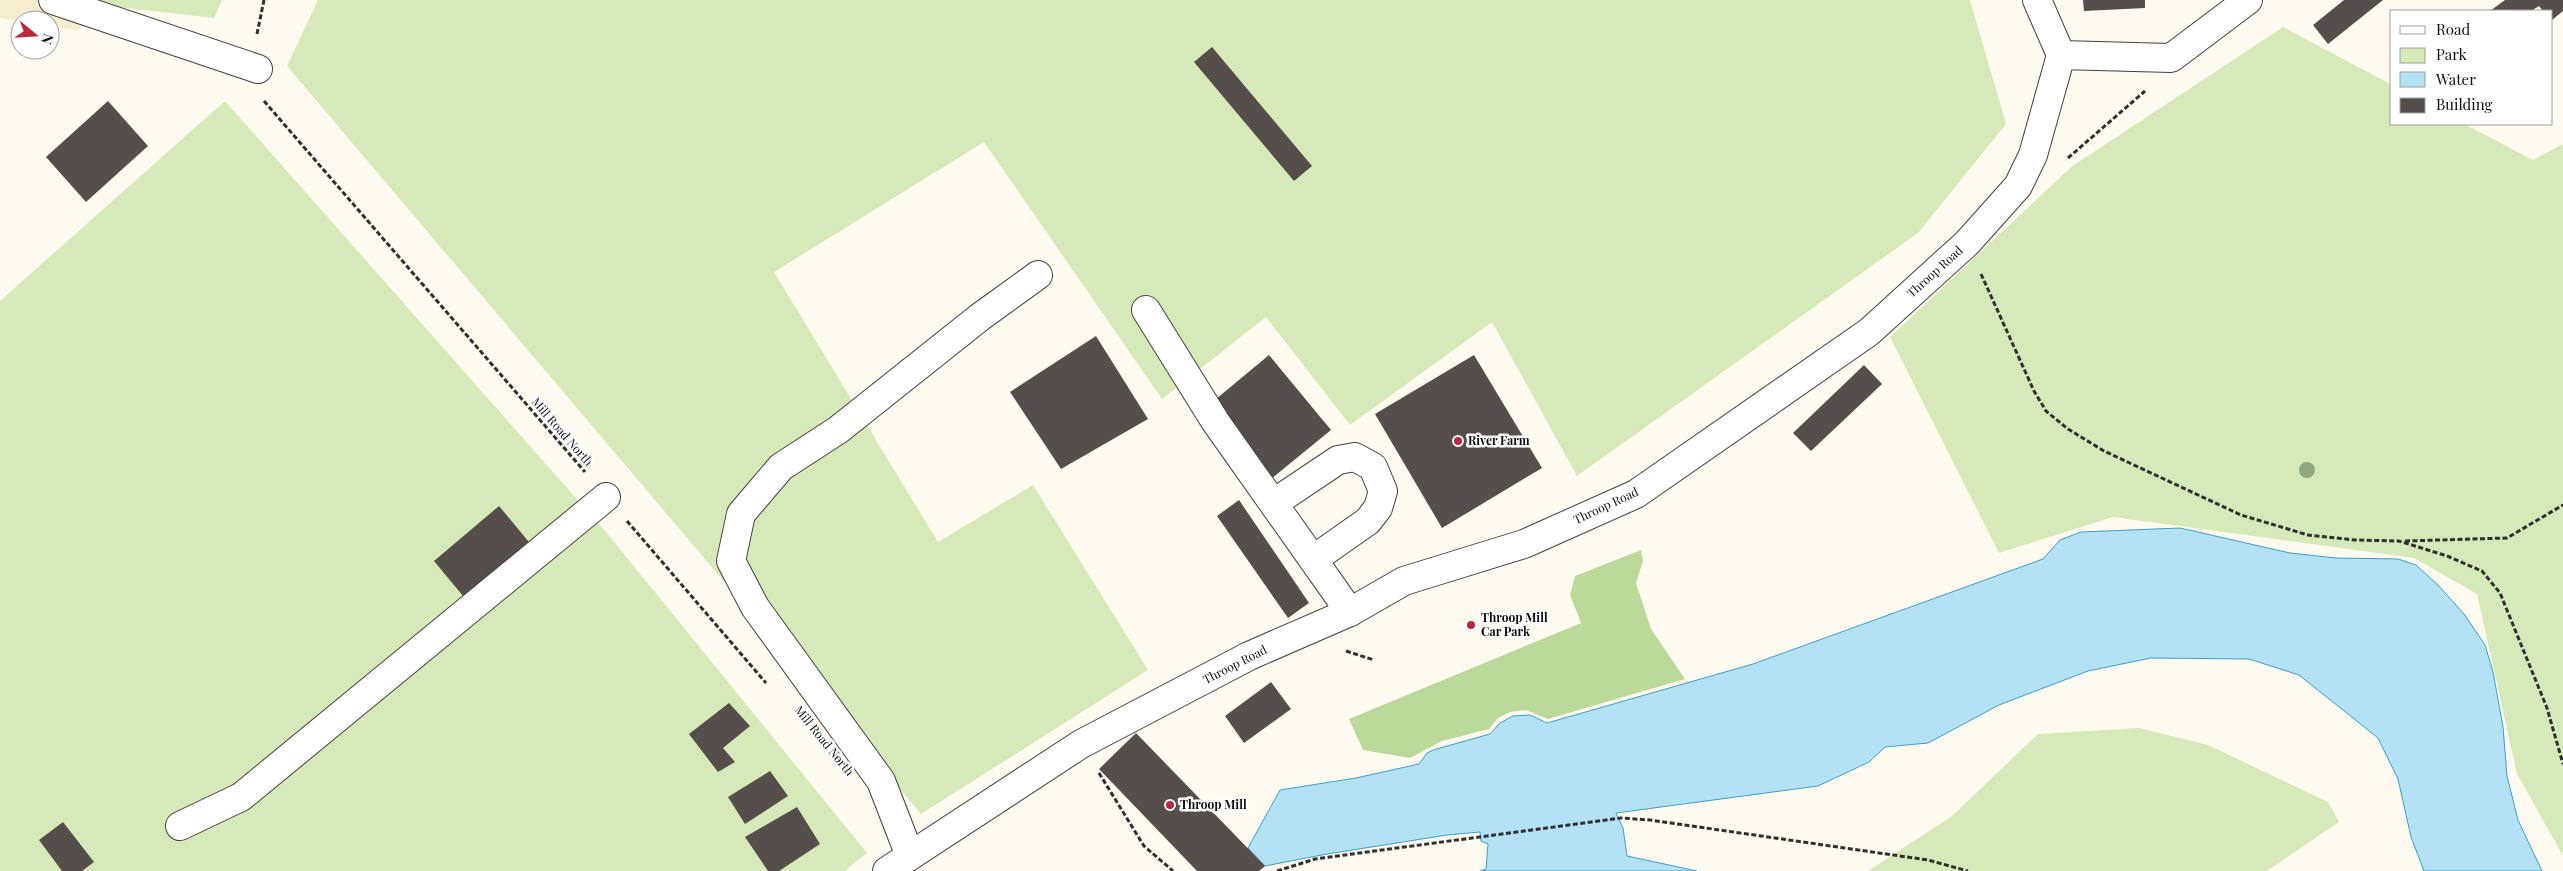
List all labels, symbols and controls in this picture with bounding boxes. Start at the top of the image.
north arrow [10,10,60,60]
legend [2390,10,2553,125]
text: Road [2436,19,2470,39]
text: N [37,31,58,47]
text: Park [2436,44,2468,64]
text: Water [2435,69,2476,89]
text: Building [2436,94,2493,114]
street label: Throop Road [1903,242,1966,301]
street label: Mill Road North [529,394,597,469]
place label: River Farm [1468,432,1530,448]
marker: River Farm [1452,435,1464,447]
street label: Throop Road [1570,483,1641,527]
place label: Throop Mill Car Park [1481,609,1548,639]
marker: Throop Mill Car Park [1465,619,1477,631]
street label: Throop Road [1200,641,1269,687]
street label: Mill Road North [792,702,858,779]
place label: Throop Mill [1180,796,1247,812]
marker: Throop Mill [1164,799,1176,811]

